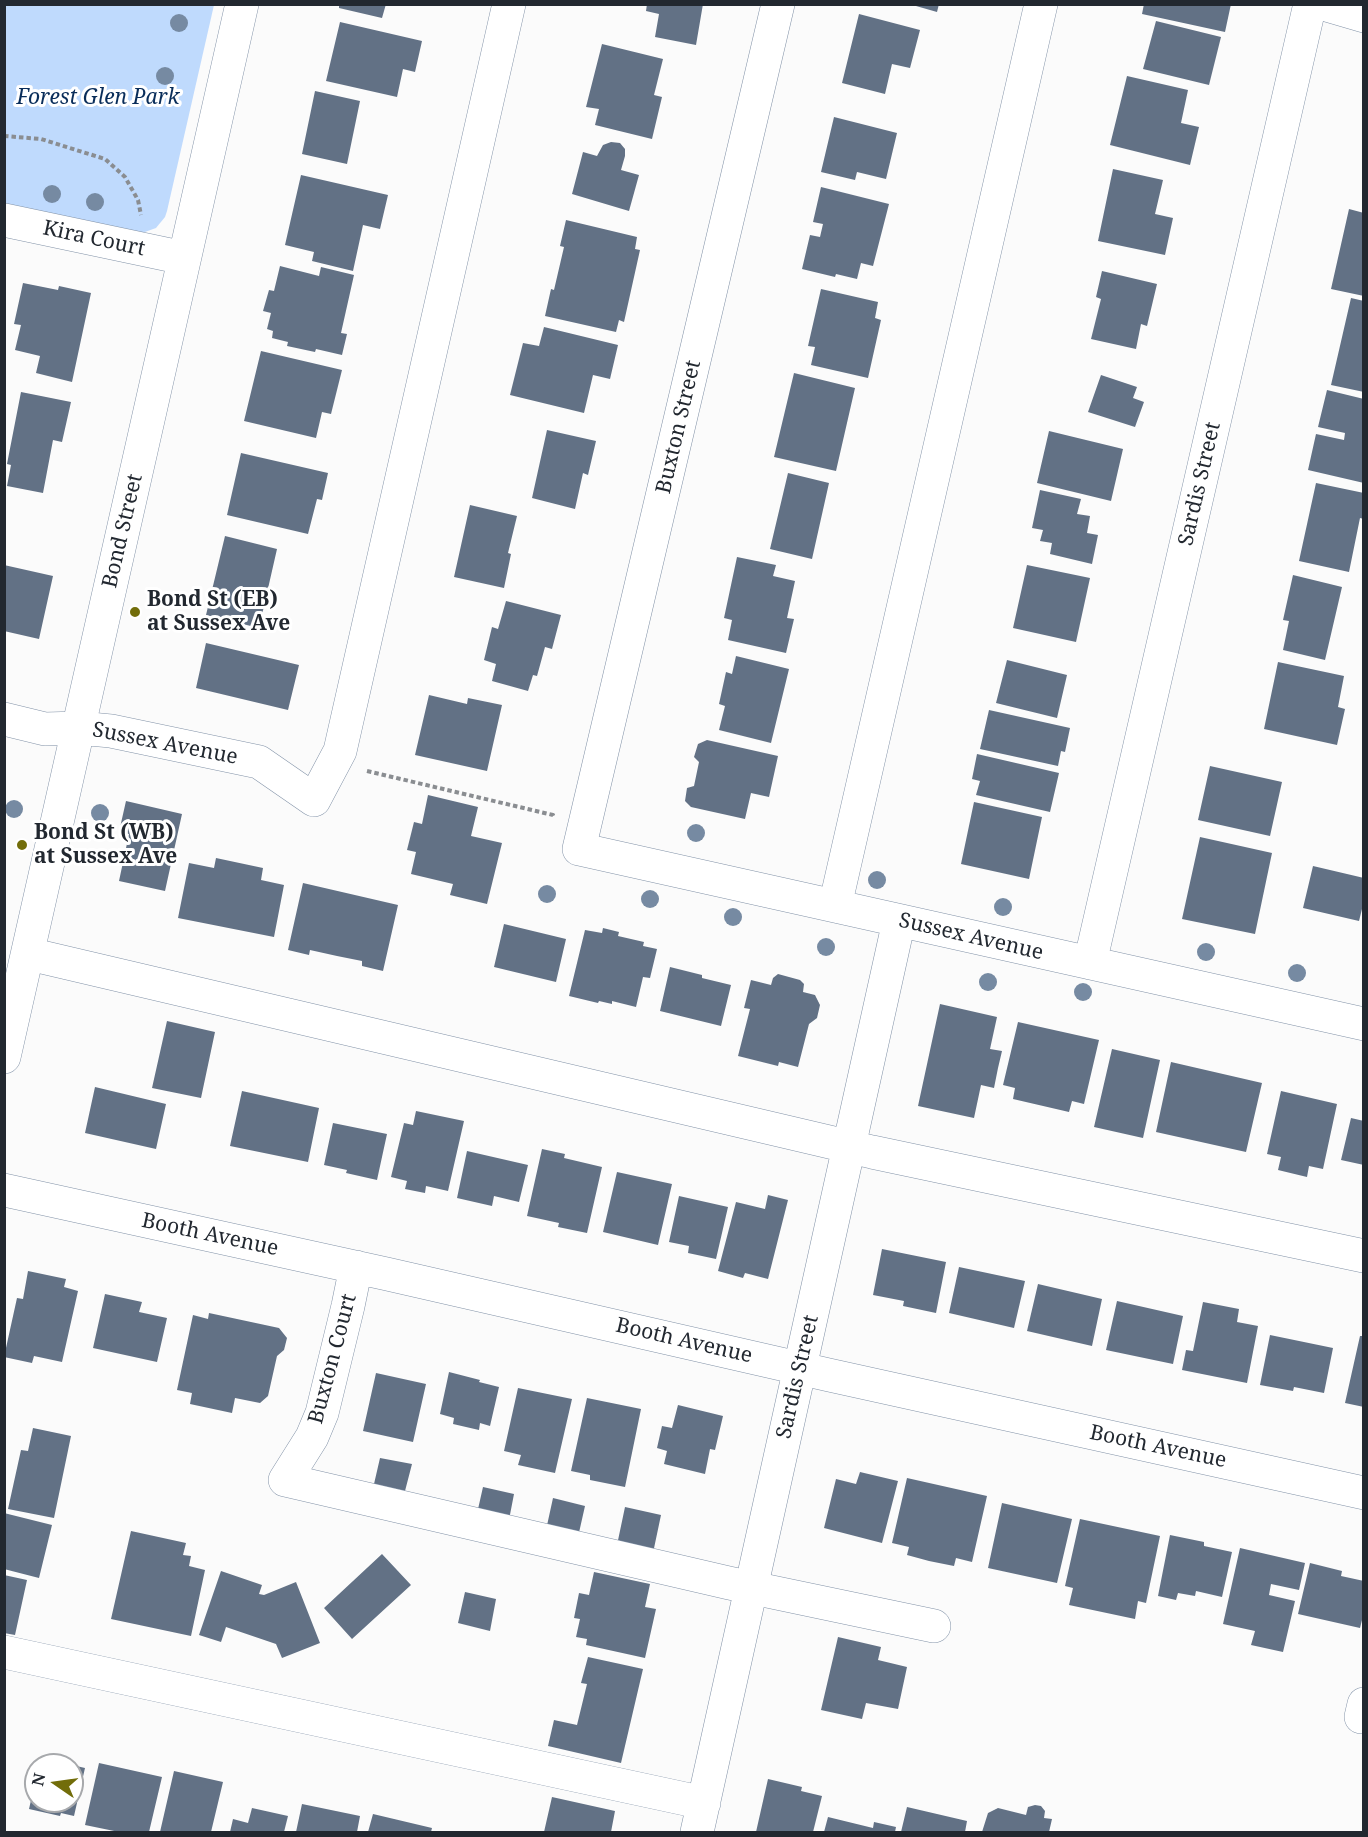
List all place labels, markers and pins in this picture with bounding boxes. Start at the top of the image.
place label: Bond St (EB) at Sussex Ave [147,587,290,637]
marker: Bond St (EB) at Sussex Ave [128,605,142,619]
place label: Bond St (WB) at Sussex Ave [34,820,177,870]
marker: Bond St (WB) at Sussex Ave [15,838,29,852]

